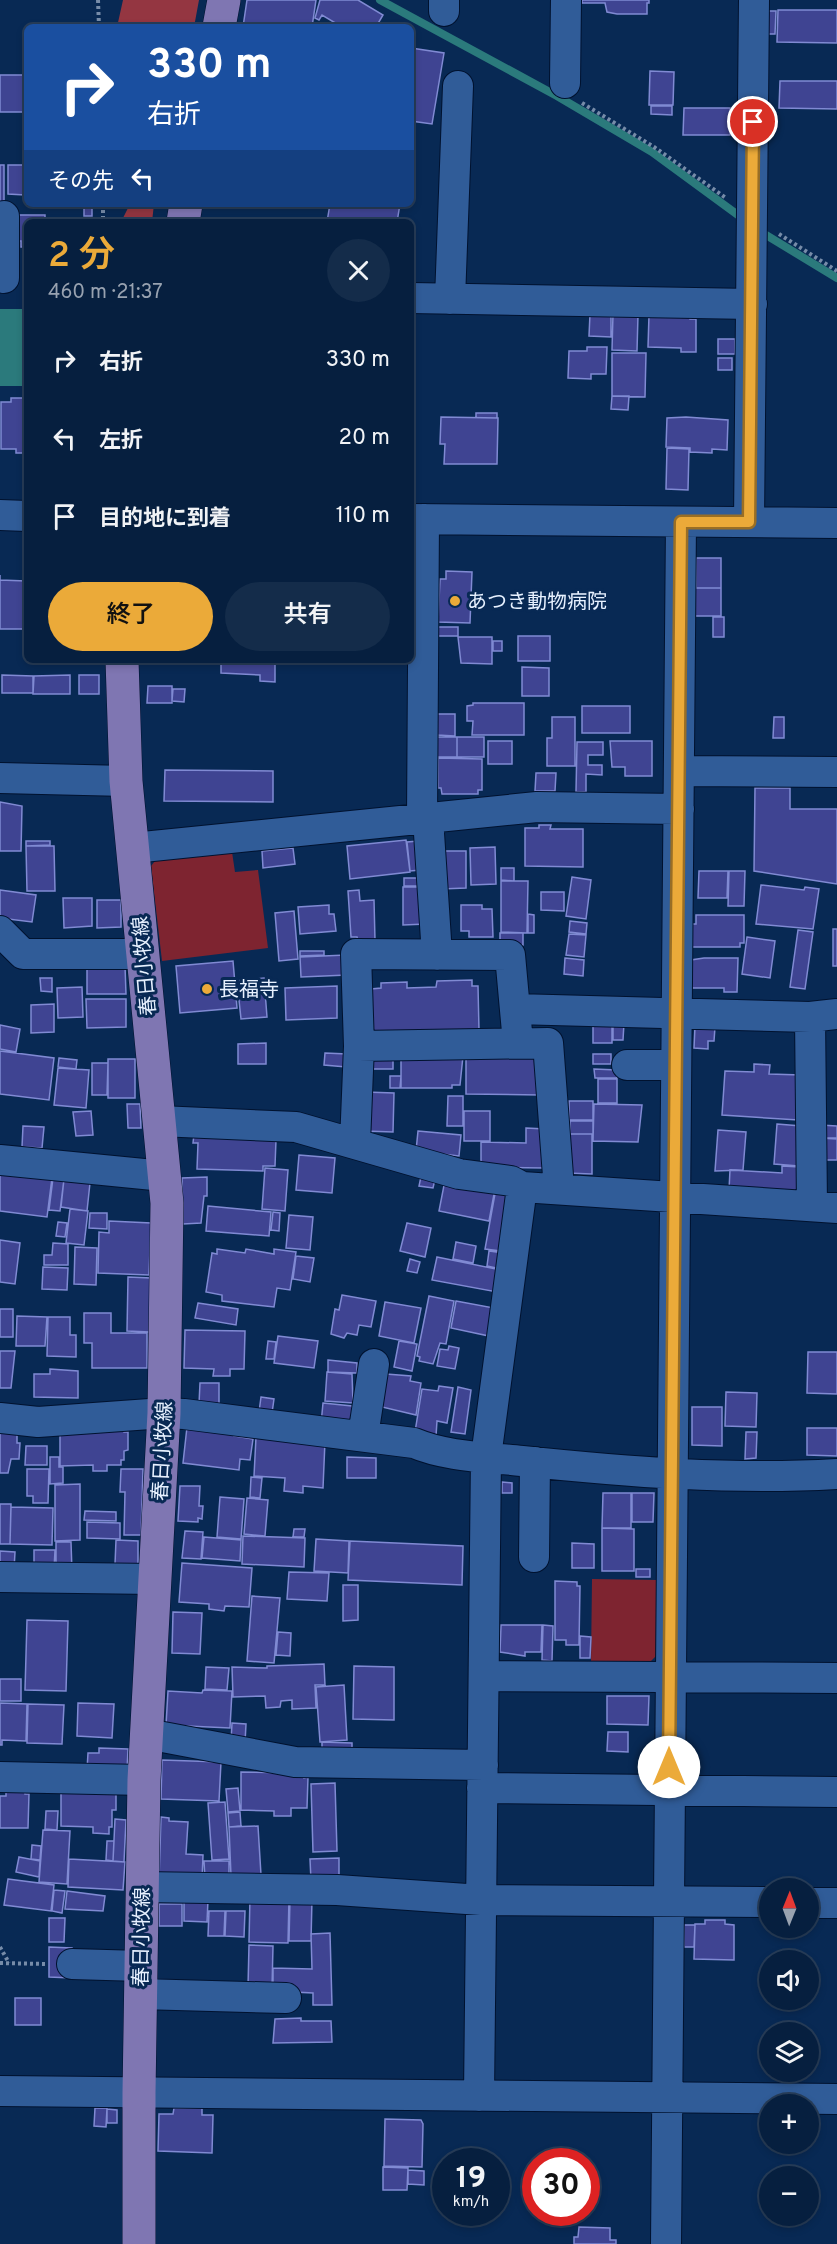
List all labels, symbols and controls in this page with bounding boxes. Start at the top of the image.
text: 330 m [147,40,272,93]
icon: right [48,48,126,126]
pin [727,96,778,147]
text: 右折 [147,99,201,133]
icon: arrive [736,105,769,138]
icon: left [126,162,159,195]
text: その先 [48,169,114,196]
text: 2 分 [48,234,115,280]
button: close [327,239,390,302]
text: 460 m · 21:37 [48,280,163,306]
icon: right [48,344,81,377]
text: 330 m [326,347,390,374]
text: 右折 [99,350,143,377]
icon: left [48,422,81,455]
text: 20 m [339,425,390,452]
text: 左折 [99,428,143,455]
icon: arrive [48,500,81,533]
text: 110 m [336,503,390,530]
text: 目的地に到着 [99,506,231,533]
button: 終了 [48,582,213,651]
button: 共有 [225,582,390,651]
place label: あつき動物病院 [467,590,607,616]
marker: あつき動物病院 [448,594,462,608]
street label: 春日小牧線 [129,915,163,1017]
place label: 長福寺 [219,978,279,1004]
marker: 長福寺 [200,982,214,996]
street label: 春日小牧線 [148,1400,180,1502]
position arrow [637,1735,701,1799]
north arrow [759,1878,819,1938]
map controls [759,1878,819,2226]
street label: 春日小牧線 [129,1887,157,1987]
button: sound [759,1950,819,2010]
button: layers [759,2022,819,2082]
button: + [759,2094,819,2154]
speed limit sign: 30 [522,2148,600,2226]
text: 19 [456,2161,486,2198]
button: − [759,2166,819,2226]
text: km/h [453,2193,489,2212]

